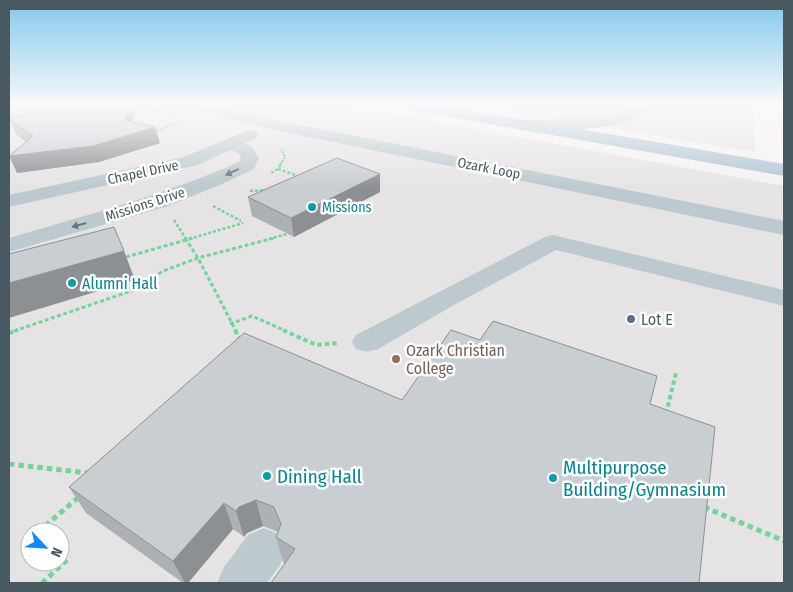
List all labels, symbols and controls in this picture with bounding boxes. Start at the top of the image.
street label: Ozark Loop [456,154,522,183]
street label: Chapel Drive [106,157,180,188]
one-way arrow [225,169,239,177]
street label: Missions Drive [103,184,187,225]
place label: Missions [322,199,372,216]
marker: Missions [306,201,318,213]
one-way arrow [71,221,86,229]
place label: Alumni Hall [82,274,157,293]
marker: Alumni Hall [66,277,78,289]
place label: Lot E [641,310,673,329]
marker: Lot E [625,313,637,325]
place label: Ozark Christian College [406,341,505,378]
marker: Ozark Christian College [390,353,402,365]
place label: Multipurpose Building/Gymnasium [563,456,726,501]
place label: Dining Hall [277,465,362,488]
marker: Dining Hall [261,470,273,482]
marker: Multipurpose Building/Gymnasium [547,472,559,484]
north arrow [20,522,70,572]
text: N [47,545,66,560]

